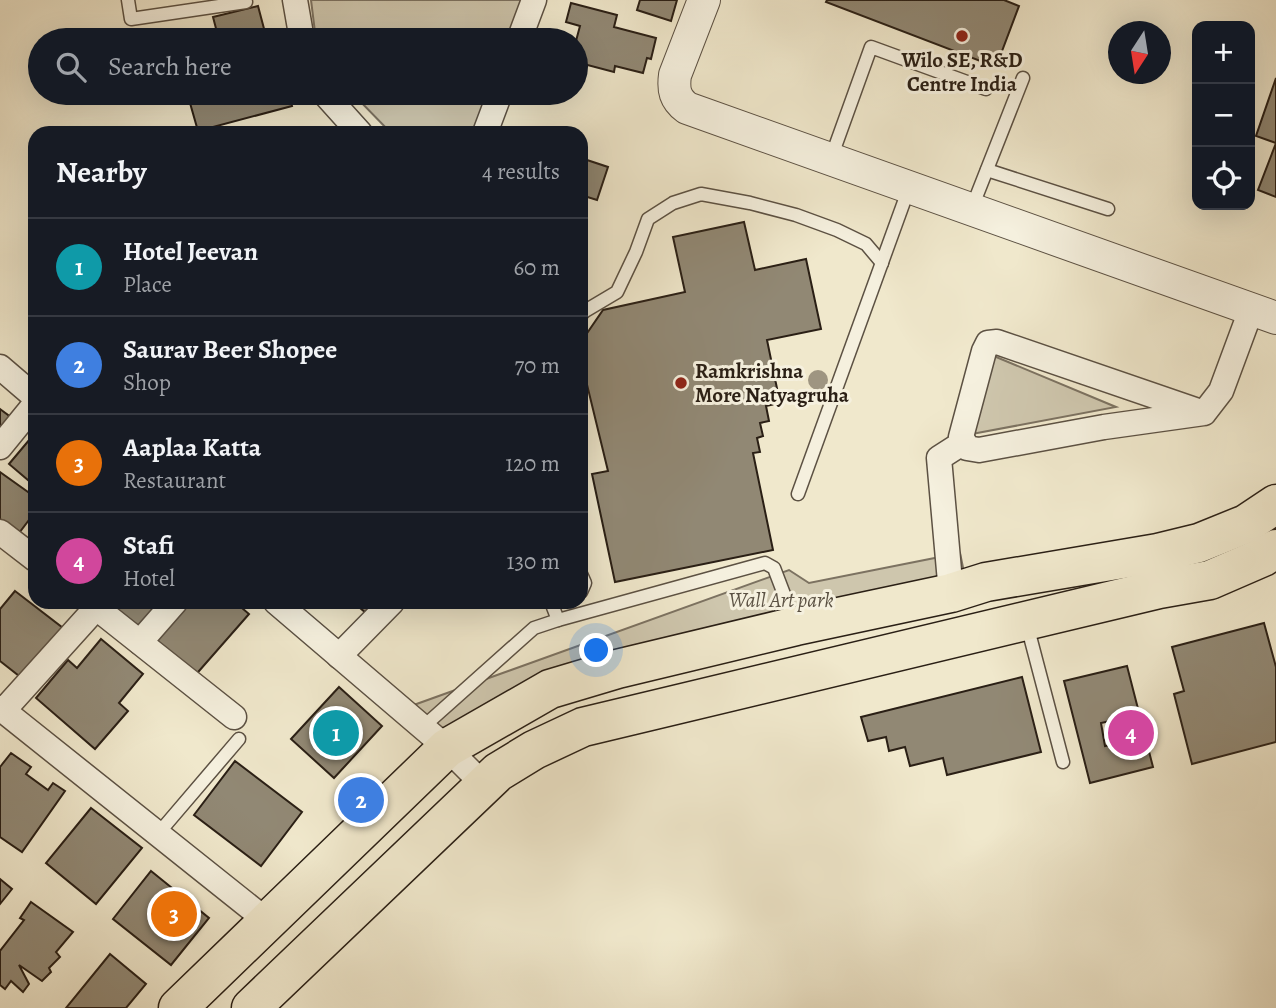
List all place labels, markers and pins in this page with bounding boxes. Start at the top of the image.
marker: Wilo SE, R&D Centre India [954,28,970,44]
place label: Wilo SE, R&D Centre India [900,46,1023,98]
place label: Ramkrishna More Natyagruha [695,357,850,409]
marker: Ramkrishna More Natyagruha [673,375,689,391]
pin: 1 [313,707,359,759]
pin: 4 [1108,707,1154,759]
pin: 2 [338,774,384,826]
pin: 3 [151,888,197,940]

